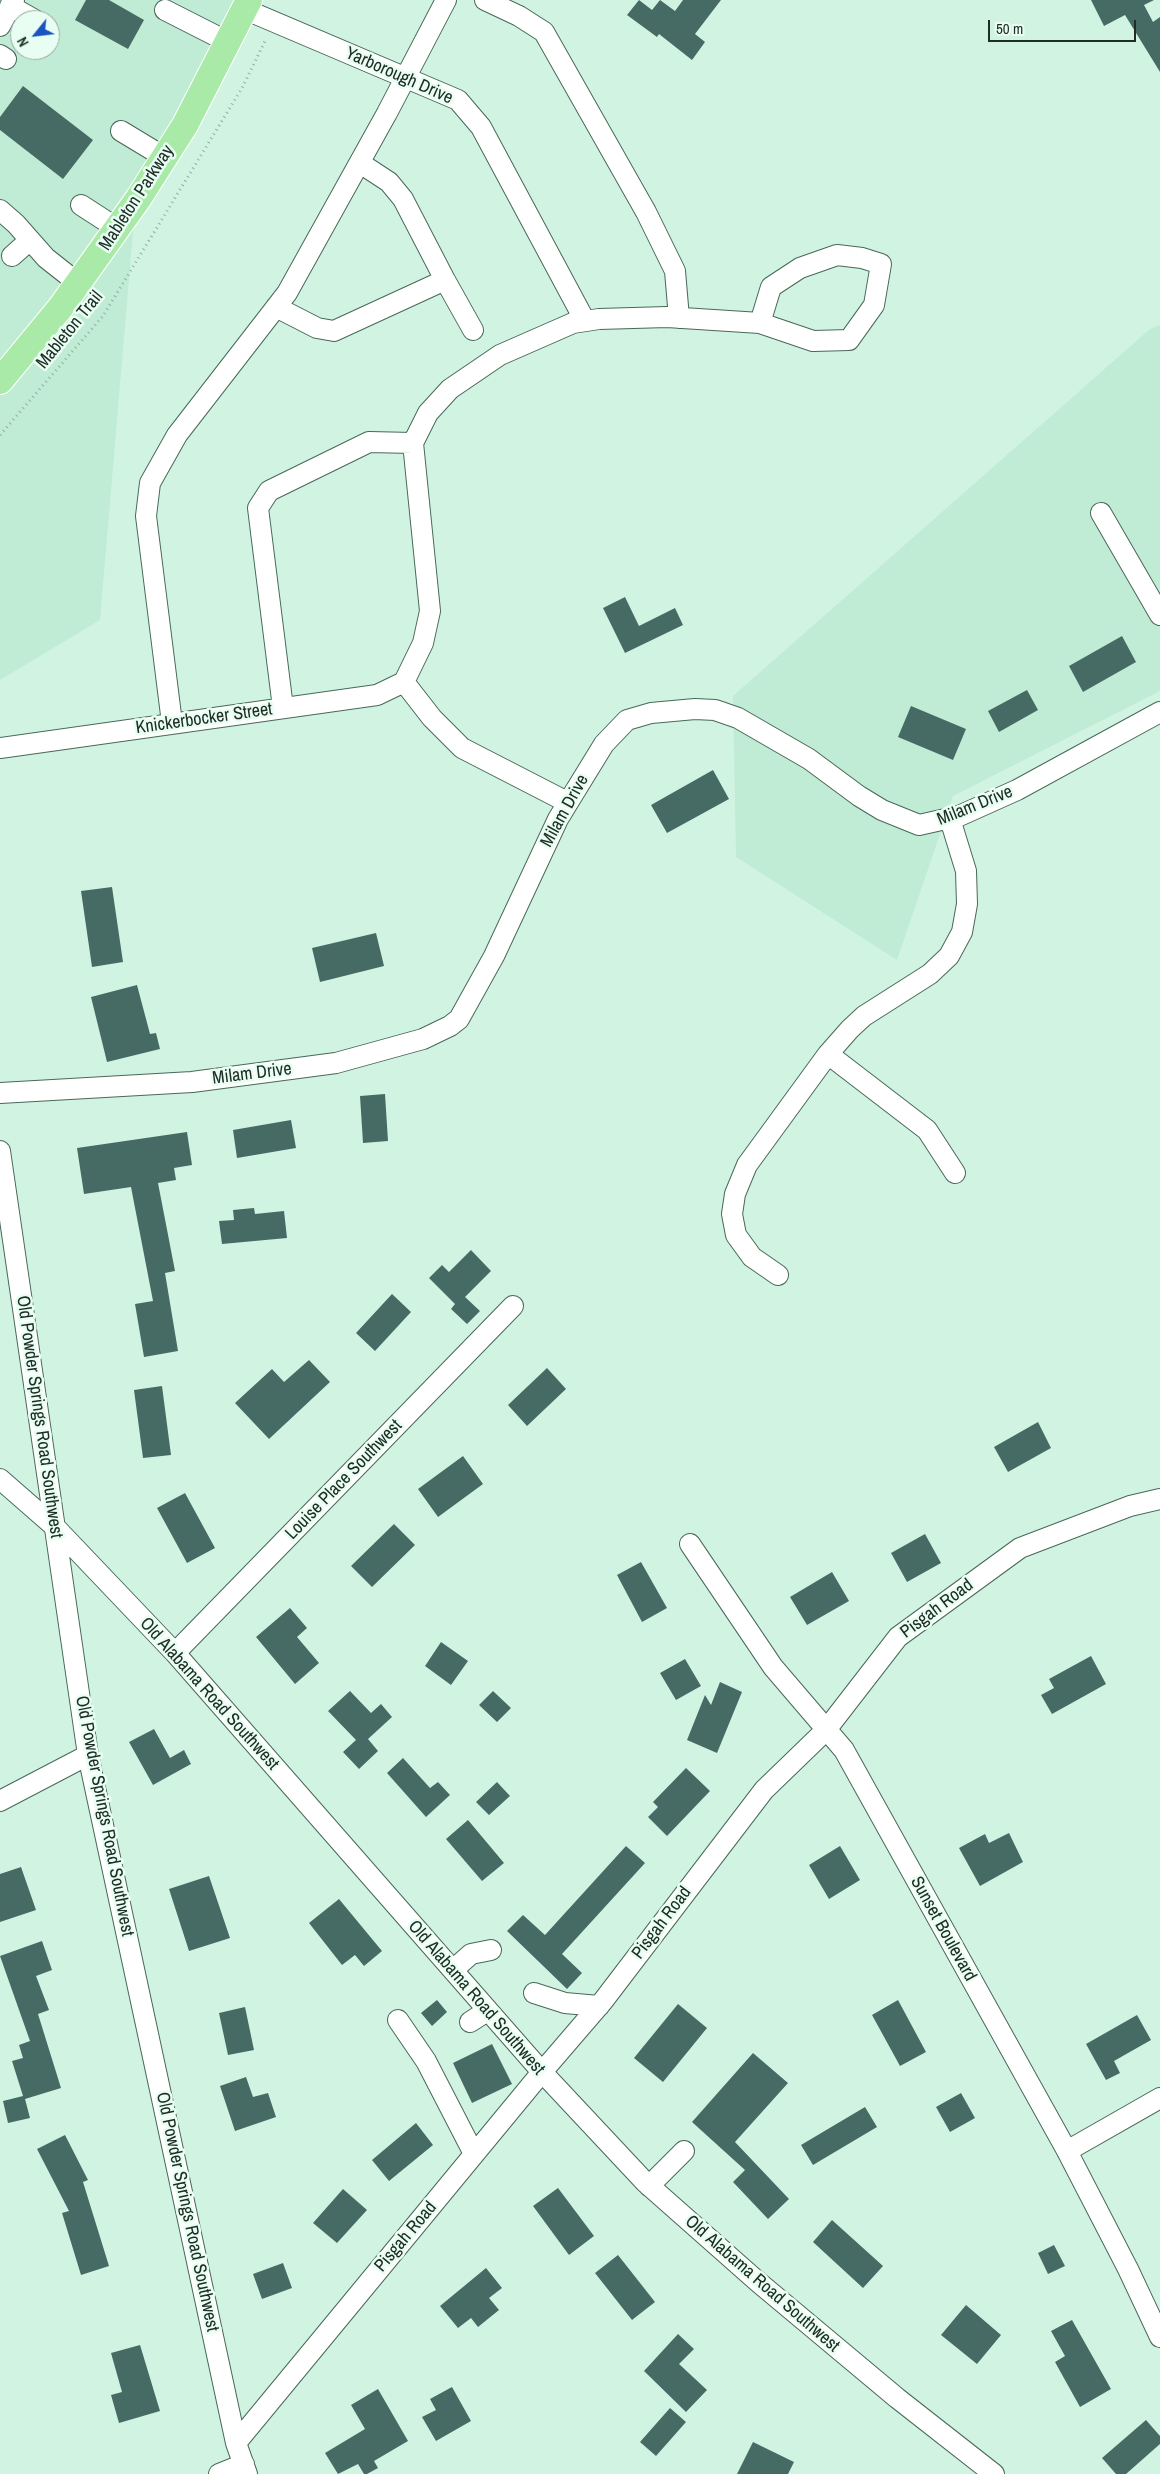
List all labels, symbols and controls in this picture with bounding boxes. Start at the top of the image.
north arrow [10,10,60,60]
scale bar [990,10,1138,42]
text: 50 m [996,18,1023,39]
text: N [13,34,33,50]
street label: Yarborough Drive [342,43,456,109]
street label: Mableton Parkway [95,141,179,255]
street label: Mableton Trail [32,287,108,373]
street label: Knickerbocker Street [134,699,274,739]
street label: Milam Drive [536,771,594,851]
street label: Milam Drive [934,781,1016,831]
street label: Milam Drive [211,1058,293,1090]
street label: Old Powder Springs Road Southwest [11,1294,67,1540]
street label: Louise Place Southwest [281,1416,407,1544]
street label: Pisgah Road [896,1575,978,1643]
street label: Old Alabama Road Southwest [135,1613,283,1775]
street label: Old Powder Springs Road Southwest [70,1694,138,1938]
street label: Sunset Boulevard [905,1873,981,1985]
street label: Pisgah Road [628,1882,696,1964]
street label: Old Alabama Road Southwest [403,1916,549,2080]
street label: Old Powder Springs Road Southwest [151,2090,223,2334]
street label: Pisgah Road [370,2197,442,2277]
street label: Old Alabama Road Southwest [680,2211,844,2357]

